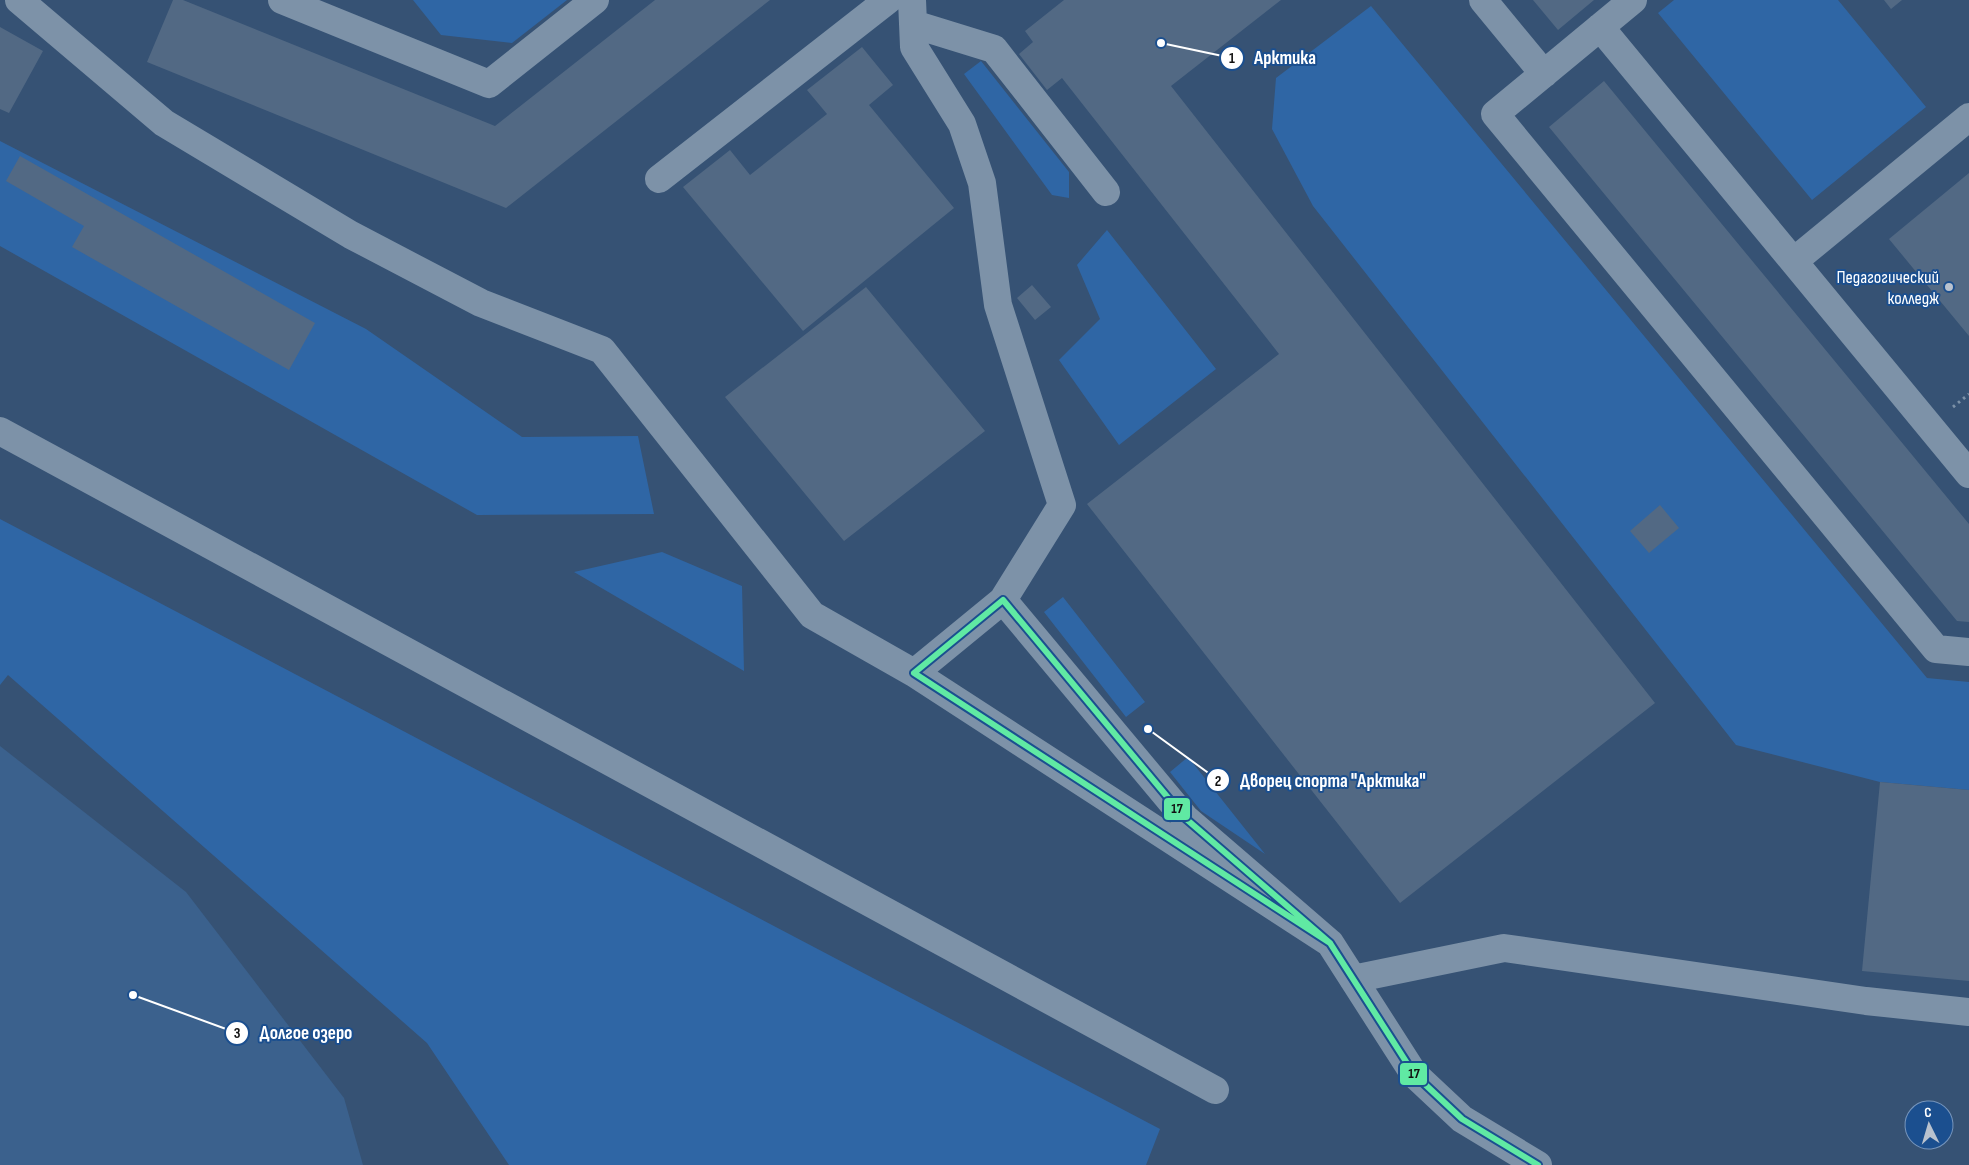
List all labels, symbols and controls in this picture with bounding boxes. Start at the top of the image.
callout: Арктика [1219,41,1327,75]
text: Арктика [1253,47,1316,70]
text: 1 [1229,49,1235,68]
place label: Педагогический колледж [1836,267,1939,309]
marker: Педагогический колледж [1943,281,1955,293]
callout: Дворец спорта "Арктика" [1205,763,1436,797]
text: Дворец спорта "Арктика" [1240,770,1426,793]
text: 2 [1215,772,1221,791]
line badge: 17 [1163,797,1191,821]
text: 17 [1171,800,1184,817]
callout: Долгое озеро [225,1016,363,1050]
text: Долгое озеро [260,1022,352,1045]
text: 3 [234,1024,241,1043]
line badge: 17 [1399,1062,1428,1086]
text: 17 [1408,1065,1421,1082]
north arrow [1904,1100,1954,1150]
text: С [1924,1104,1932,1121]

